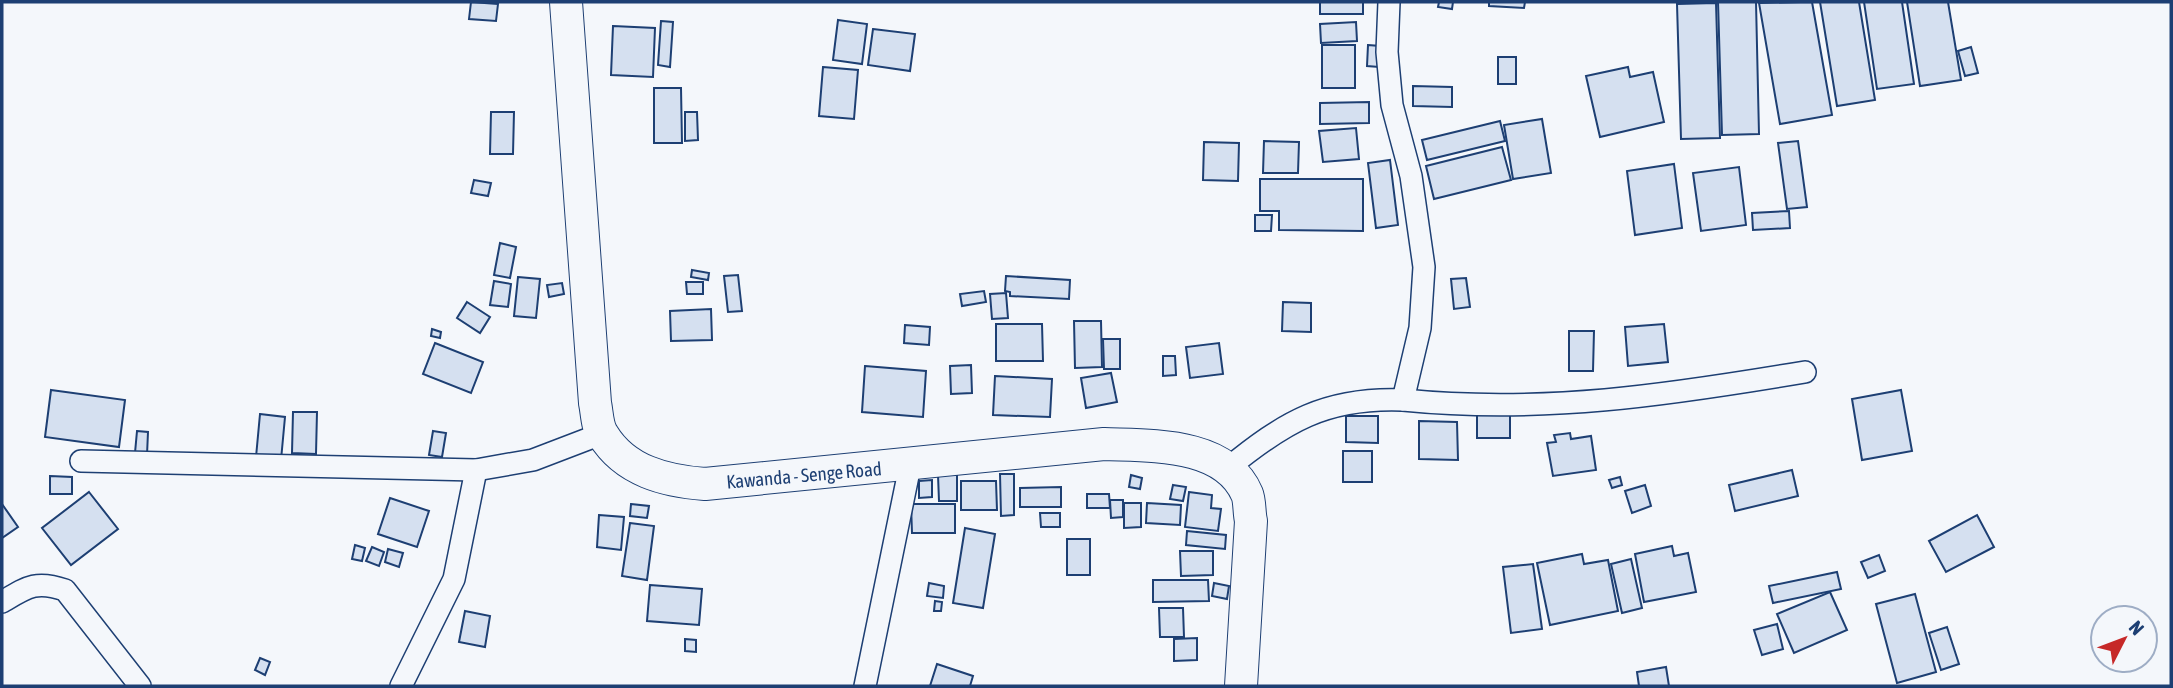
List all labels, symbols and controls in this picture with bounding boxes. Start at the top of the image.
street label: Kawanda - Senge Road [725,457,883,493]
north arrow [2089,604,2159,674]
text: N [2125,616,2149,639]

